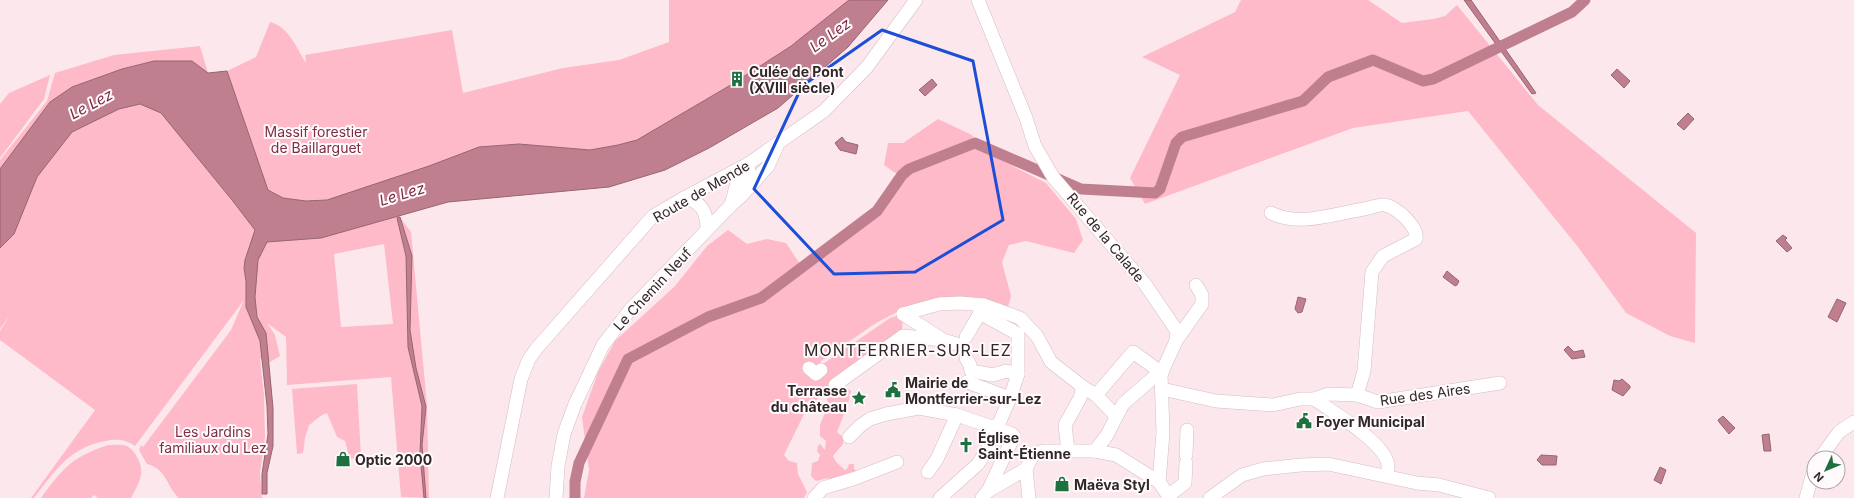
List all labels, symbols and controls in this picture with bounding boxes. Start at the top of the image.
water label: Le Lez [806,14,854,56]
place label: Culée de Pont (XVIII siècle) [749,63,844,96]
building icon: Culée de Pont (XVIII siècle) [728,70,746,88]
water label: Le Lez [66,85,116,123]
park label: Massif forestier de Baillarguet [265,123,367,156]
street label: Route de Mende [650,157,752,225]
water label: Le Lez [377,178,427,210]
street label: Rue de la Calade [1064,189,1148,285]
street label: Le Chemin Neuf [609,244,695,334]
district label: MONTFERRIER-SUR-LEZ [804,340,1012,360]
place label: Mairie de Montferrier-sur-Lez [905,374,1041,407]
street label: Rue des Aires [1379,379,1471,409]
public building icon: Mairie de Montferrier-sur-Lez [884,381,902,399]
place label: Terrasse du château [771,382,847,415]
place icon: Terrasse du château [850,389,868,407]
public building icon: Foyer Municipal [1295,412,1313,430]
place label: Foyer Municipal [1316,413,1425,430]
park label: Les Jardins familiaux du Lez [159,423,267,456]
place label: Église Saint-Étienne [978,428,1071,462]
church icon: Église Saint-Étienne [957,436,975,454]
shop icon: Optic 2000 [334,450,352,468]
north arrow [1806,450,1846,490]
place label: Optic 2000 [355,451,432,468]
text: N [1811,469,1827,485]
shop icon: Maëva Styl [1053,475,1071,493]
place label: Maëva Styl [1074,476,1150,493]

